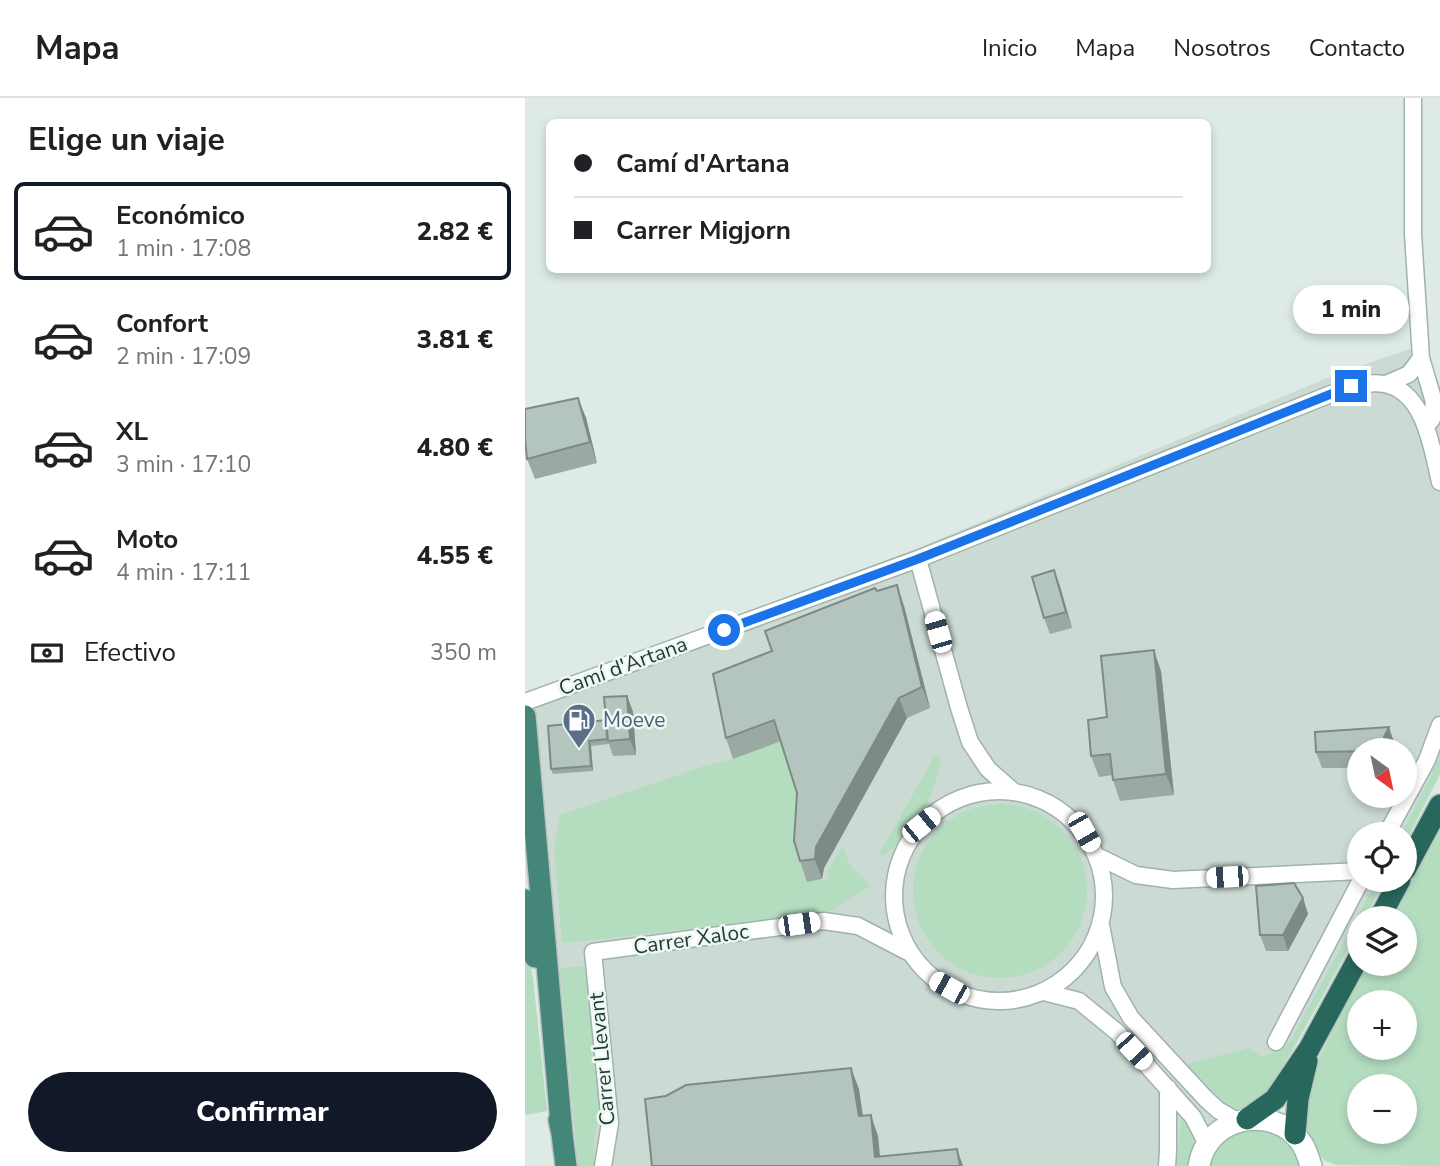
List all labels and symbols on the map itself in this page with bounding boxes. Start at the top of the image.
callout: 1 min [1293,285,1409,334]
route end [1335,370,1367,402]
car [923,609,954,655]
route start [708,614,740,646]
street label: Camí d'Artana [555,630,691,702]
fuel station icon: Moeve [560,701,598,750]
place label: Moeve [603,706,666,734]
north arrow [1347,738,1417,808]
car [899,804,944,846]
car [1065,809,1104,855]
car [1206,865,1249,889]
car [777,911,822,937]
street label: Carrer Xaloc [632,917,751,961]
car [926,969,973,1007]
street label: Carrer Llevant [582,991,622,1127]
car [1112,1028,1157,1074]

